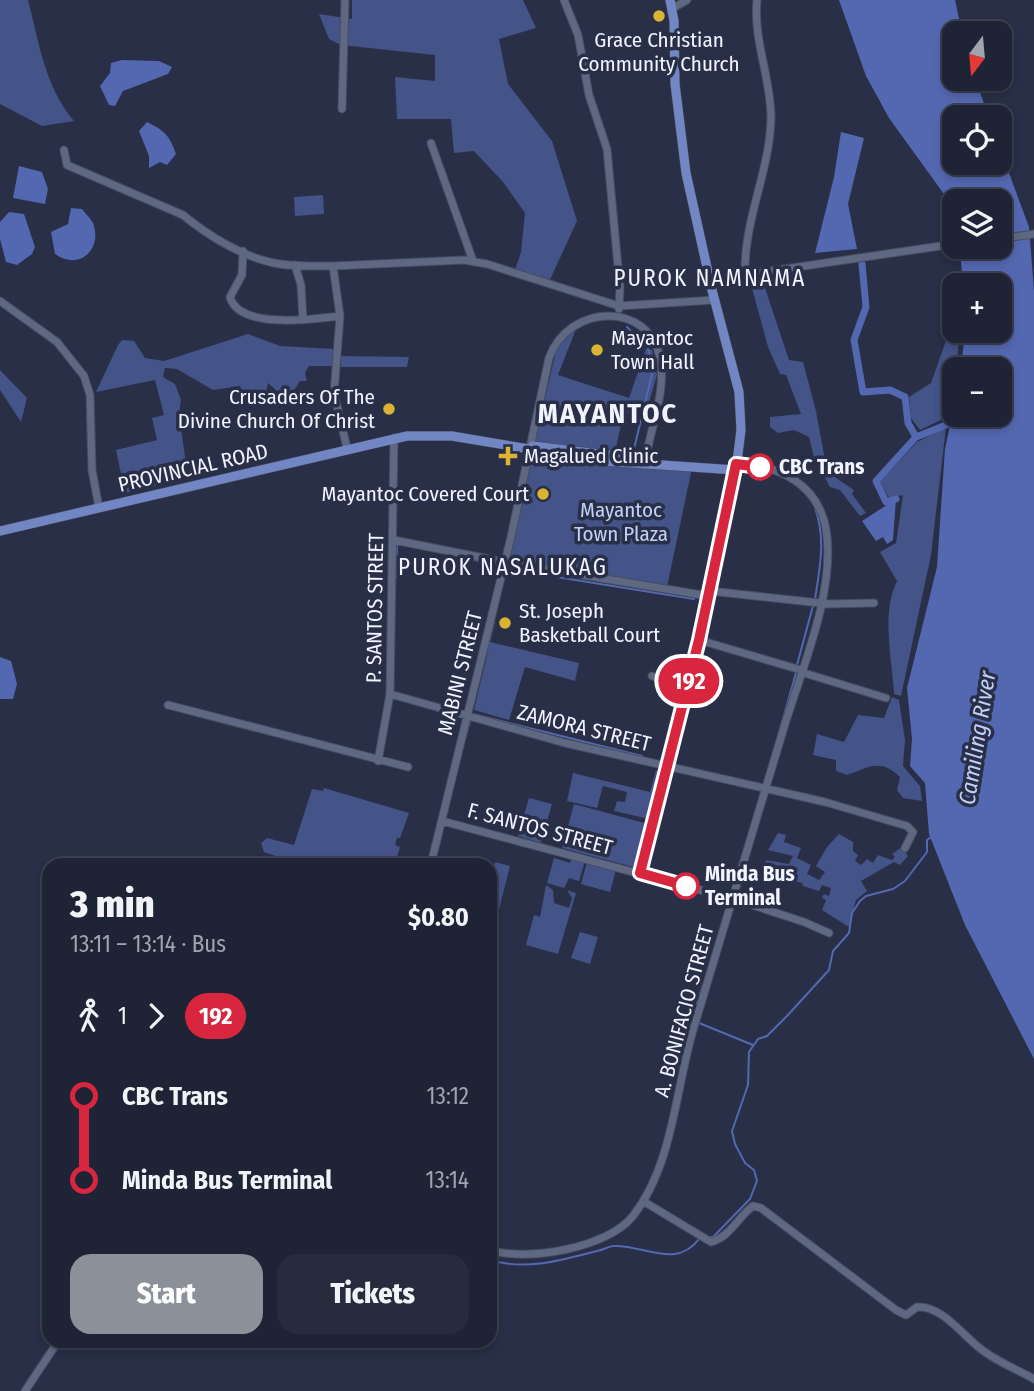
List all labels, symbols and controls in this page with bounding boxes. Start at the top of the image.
marker: Grace Christian Community Church [651,8,667,24]
north arrow [942,21,1012,91]
map controls [942,21,1012,427]
place label: Grace Christian Community Church [578,27,740,77]
button: locate [942,105,1012,175]
button: layers [942,189,1012,259]
district label: PUROK NAMNAMA [614,264,806,292]
button: + [942,273,1012,343]
place label: Mayantoc Town Hall [611,325,695,375]
marker: Mayantoc Town Hall [589,342,605,358]
button: − [942,357,1012,427]
place label: Crusaders Of The Divine Church Of Christ [178,384,375,434]
district label: MAYANTOC [538,397,678,430]
marker: Crusaders Of The Divine Church Of Christ [381,401,397,417]
street label: PROVINCIAL ROAD [115,438,271,498]
place label: Magalued Clinic [524,443,658,469]
marker: Magalued Clinic [498,446,518,466]
marker: CBC Trans [747,454,773,480]
place label: CBC Trans [779,454,865,480]
place label: Mayantoc Covered Court [322,481,529,507]
marker: Mayantoc Covered Court [535,486,551,502]
park label: Mayantoc Town Plaza [574,497,668,547]
street label: P. SANTOS STREET [361,532,389,683]
district label: PUROK NASALUKAG [398,553,608,581]
place label: St. Joseph Basketball Court [519,598,660,648]
street label: MABINI STREET [432,608,488,738]
marker: St. Joseph Basketball Court [497,615,513,631]
line badge: 192 [649,658,729,704]
text: 192 [672,667,706,695]
water label: Camiling River [953,668,1002,807]
street label: ZAMORA STREET [514,699,654,757]
street label: F. SANTOS STREET [465,797,616,861]
place label: Minda Bus Terminal [705,861,795,911]
marker: Minda Bus Terminal [673,873,699,899]
text: 3 min [70,881,154,927]
text: $0.80 [408,902,469,933]
street label: A. BONIFACIO STREET [649,922,720,1100]
text: 13:11 – 13:14 · Bus [70,930,226,958]
icon: walk [70,997,108,1035]
icon: forward [137,997,175,1035]
text: 1 [118,1002,127,1030]
text: 192 [199,1002,232,1030]
text: CBC Trans [122,1081,228,1112]
text: 13:12 [427,1082,469,1110]
text: Minda Bus Terminal [122,1165,332,1196]
text: 13:14 [426,1166,469,1194]
button: Start [70,1254,263,1334]
button: Tickets [277,1254,469,1334]

